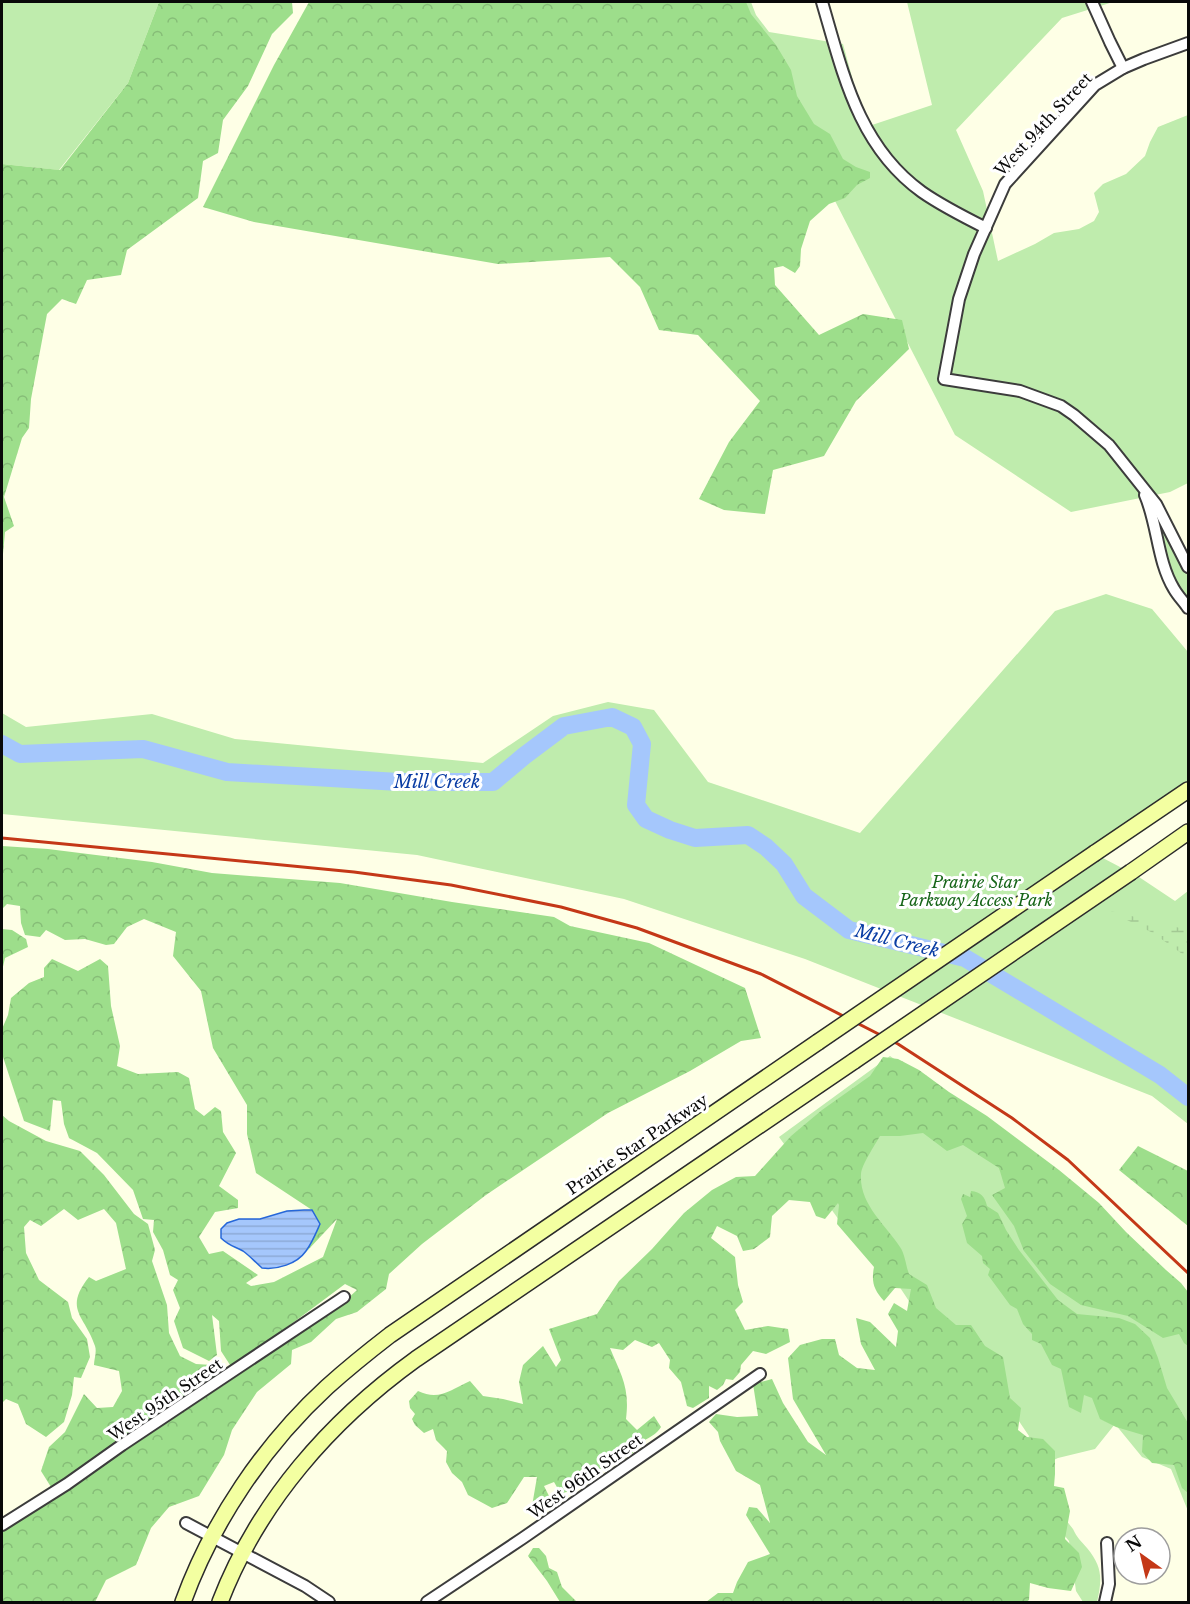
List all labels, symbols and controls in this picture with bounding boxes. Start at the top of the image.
street label: West 94th Street [989,68,1096,181]
water label: Mill Creek [393,771,480,793]
park label: Prairie Star Parkway Access Park [898,872,1053,910]
water label: Mill Creek [851,920,942,962]
street label: Prairie Star Parkway [563,1089,712,1199]
street label: West 95th Street [103,1353,226,1445]
street label: West 96th Street [523,1429,646,1523]
north arrow [1112,1526,1172,1586]
text: N [1122,1531,1145,1556]

